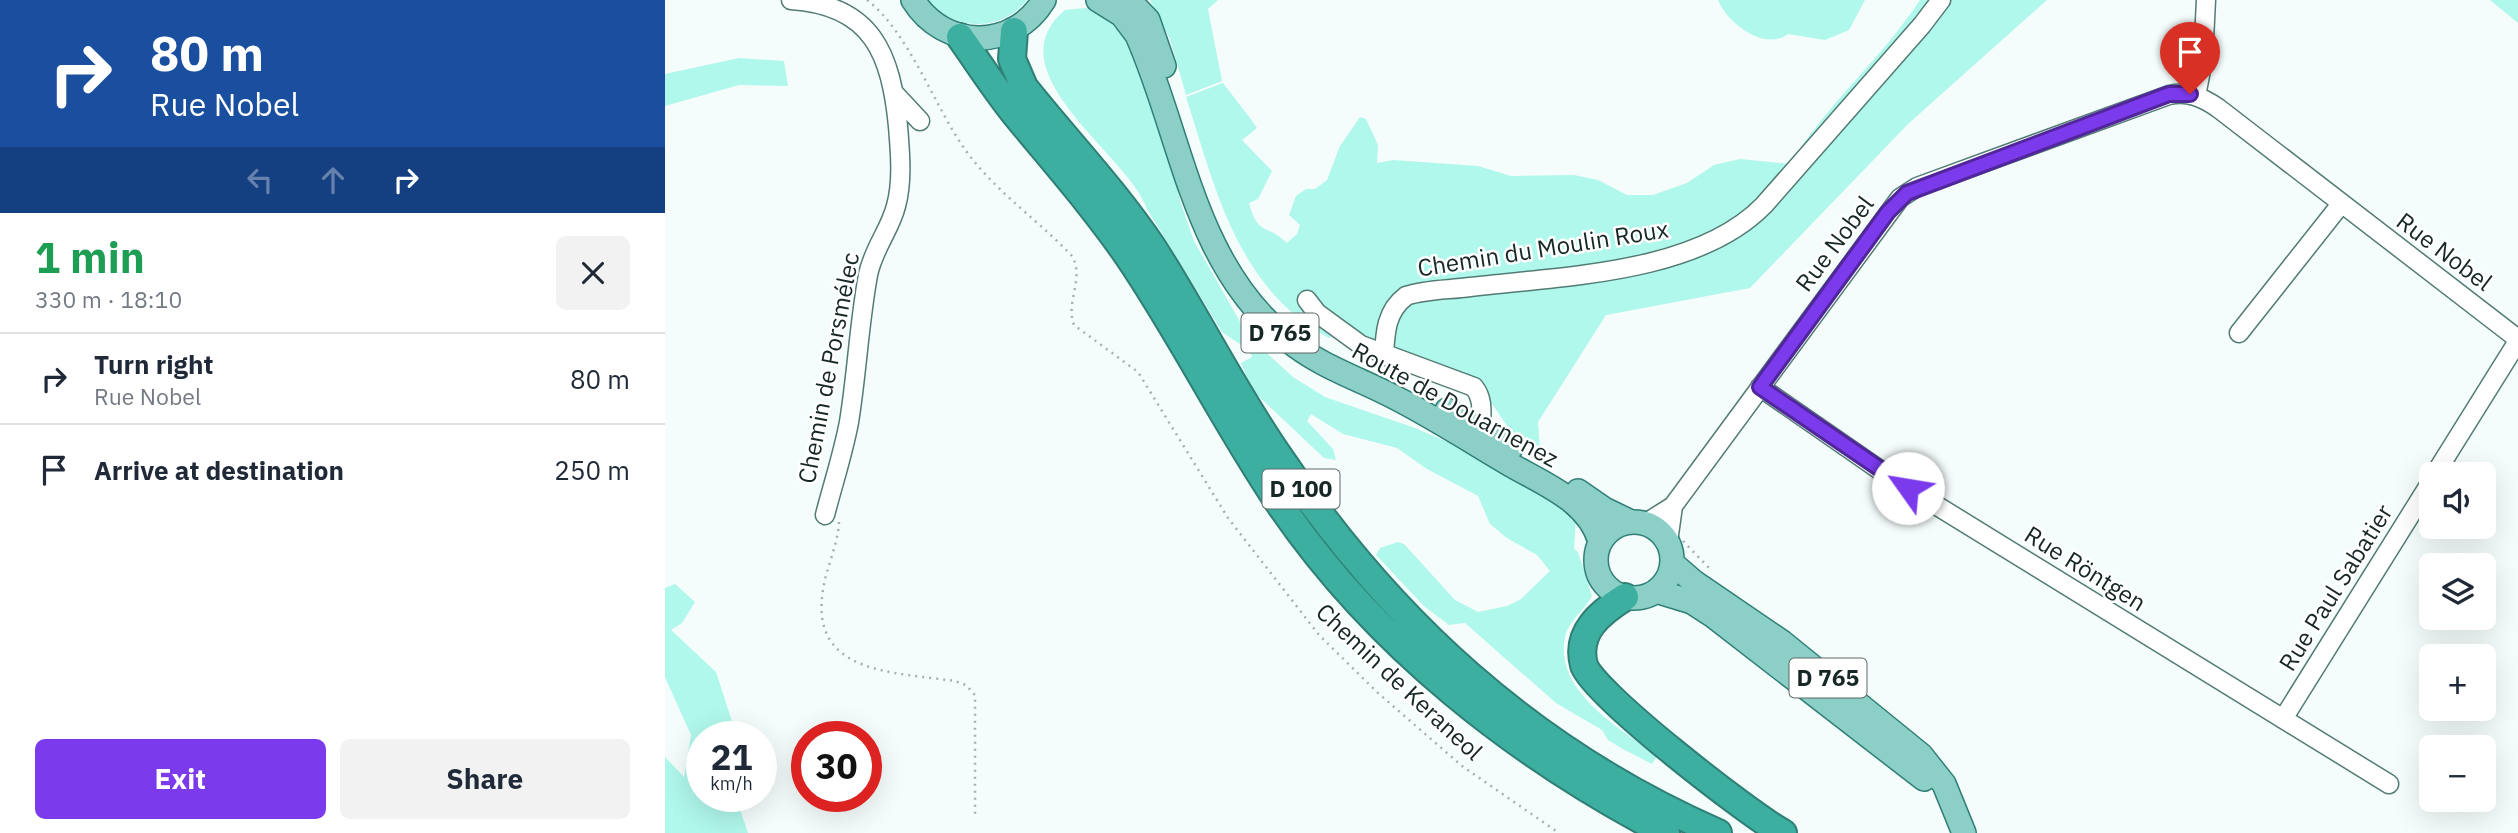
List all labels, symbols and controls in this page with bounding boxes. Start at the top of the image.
text: 80 m [150,21,264,84]
pin [2160,22,2220,94]
icon: right [35,28,126,119]
icon: arrive [2171,33,2209,71]
text: Rue Nobel [150,83,299,125]
icon: left [241,161,279,199]
icon: ahead [314,161,352,199]
icon: right [387,161,425,199]
street label: Rue Nobel [1788,189,1881,298]
street label: Rue Nobel [2390,205,2499,298]
street label: Chemin du Moulin Roux [1415,212,1671,284]
text: 1 min [35,230,145,285]
button: close [556,236,630,310]
street label: Chemin de Porsmélec [790,250,866,486]
text: 330 m · 18:10 [35,284,182,314]
road number: D 765 [1241,314,1319,352]
street label: Route de Douarnenez [1347,334,1564,474]
text: Turn right [94,347,213,381]
icon: right [35,360,73,398]
text: 80 m [570,362,630,396]
text: Rue Nobel [94,381,201,411]
icon: arrive [35,451,73,489]
position arrow [1871,451,1945,525]
text: Arrive at destination [94,453,344,487]
text: 250 m [554,453,630,487]
map controls [2419,462,2496,812]
button: sound [2419,462,2496,539]
road number: D 100 [1263,470,1339,509]
street label: Rue Paul Sabatier [2271,498,2399,677]
street label: Rue Röntgen [2019,518,2152,618]
button: layers [2419,553,2496,630]
street label: Chemin de Keraneol [1309,596,1490,767]
button: + [2419,644,2496,721]
road number: D 765 [1789,658,1867,698]
speed limit sign: 30 [791,721,882,812]
text: 21 [710,734,753,780]
button: − [2419,735,2496,812]
button: Exit [35,739,326,819]
button: Share [340,739,630,819]
text: km/h [710,772,753,795]

